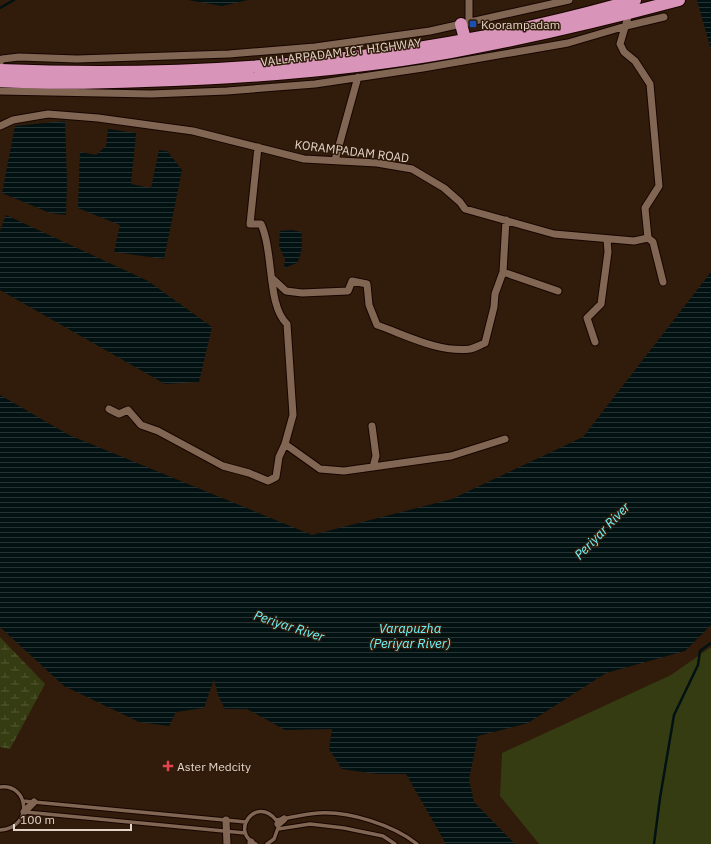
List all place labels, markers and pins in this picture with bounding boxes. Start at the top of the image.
place label: Koorampadam [481,17,560,32]
marker: Koorampadam [468,19,478,29]
place label: Aster Medcity [177,759,251,774]
marker: Aster Medcity [162,760,174,772]

